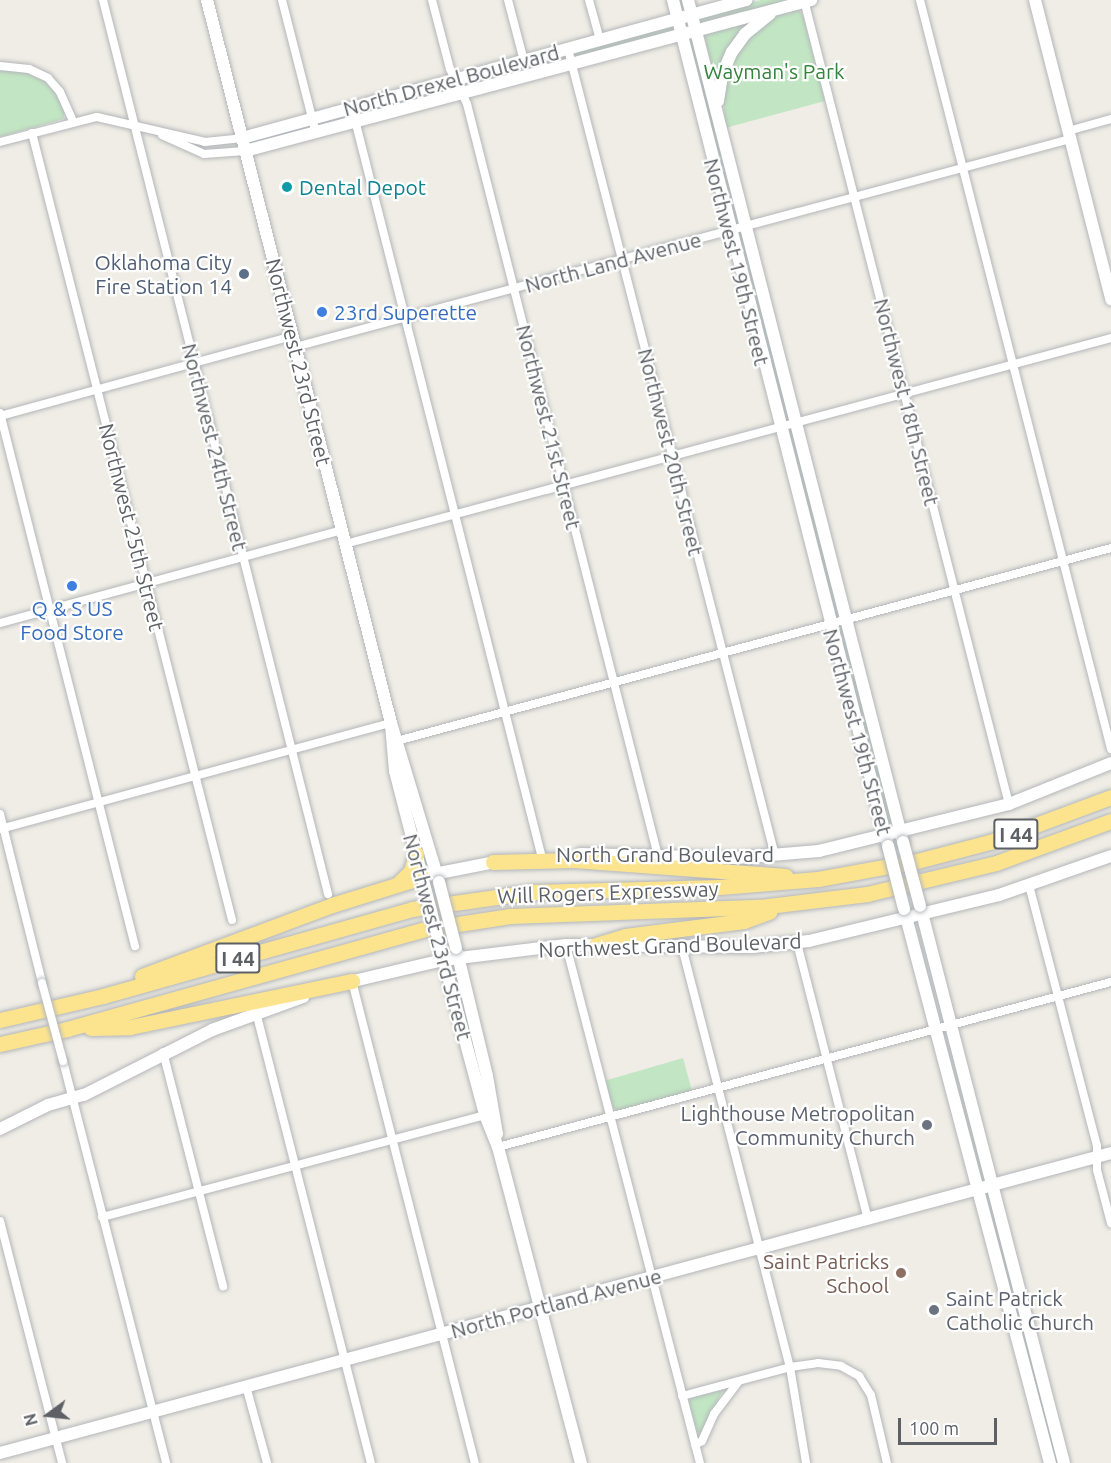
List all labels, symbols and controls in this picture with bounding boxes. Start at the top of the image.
street label: North Drexel Boulevard [340,39,562,121]
park label: Wayman's Park [703,58,845,84]
street label: Northwest 19th Street [699,156,775,368]
place label: Dental Depot [299,174,426,200]
marker: Dental Depot [280,180,294,194]
street label: North Land Avenue [522,226,704,298]
place label: Oklahoma City Fire Station 14 [94,249,232,299]
street label: Northwest 23rd Street [261,256,337,468]
marker: Oklahoma City Fire Station 14 [237,267,251,281]
street label: Northwest 18th Street [869,296,945,508]
place label: 23rd Superette [334,299,477,325]
marker: 23rd Superette [315,305,329,319]
street label: Northwest 21st Street [511,322,587,532]
street label: Northwest 24th Street [177,341,253,553]
street label: Northwest 20th Street [633,346,709,558]
street label: Northwest 25th Street [94,421,170,633]
marker: Q & S US Food Store [65,579,79,593]
place label: Q & S US Food Store [20,595,124,645]
street label: Northwest 19th Street [818,626,898,838]
road number: I 44 [992,817,1040,851]
street label: Northwest 23rd Street [398,831,478,1043]
street label: North Grand Boulevard [556,841,774,867]
street label: Will Rogers Expressway [497,876,719,908]
street label: Northwest Grand Boulevard [538,928,802,962]
road number: I 44 [214,941,262,975]
place label: Lighthouse Metropolitan Community Church [681,1100,915,1150]
marker: Lighthouse Metropolitan Community Church [920,1118,934,1132]
place label: Saint Patricks School [763,1248,889,1298]
street label: North Portland Avenue [448,1263,664,1343]
marker: Saint Patricks School [894,1266,908,1280]
place label: Saint Patrick Catholic Church [946,1285,1094,1335]
marker: Saint Patrick Catholic Church [927,1303,941,1317]
north arrow [18,1385,78,1445]
scale bar [901,1406,1000,1444]
text: N [20,1412,41,1428]
text: 100 m [909,1418,959,1438]

